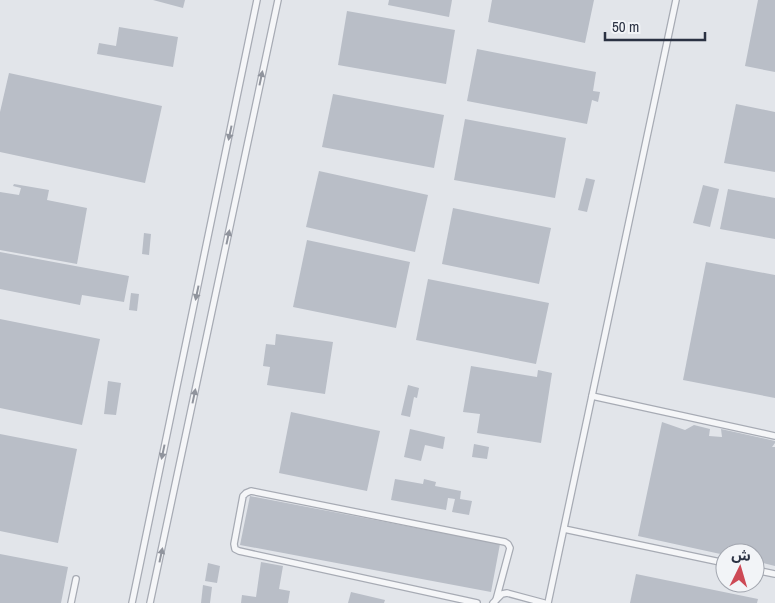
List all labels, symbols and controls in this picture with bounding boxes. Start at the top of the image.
scale bar [605,10,705,42]
text: 50 m [612,16,639,37]
one-way arrow [258,70,266,86]
one-way arrow [225,126,233,142]
one-way arrow [224,230,232,245]
one-way arrow [192,285,200,301]
one-way arrow [190,389,198,404]
one-way arrow [159,444,167,460]
north arrow [715,543,765,593]
text: ش [731,545,751,565]
one-way arrow [157,547,165,563]

